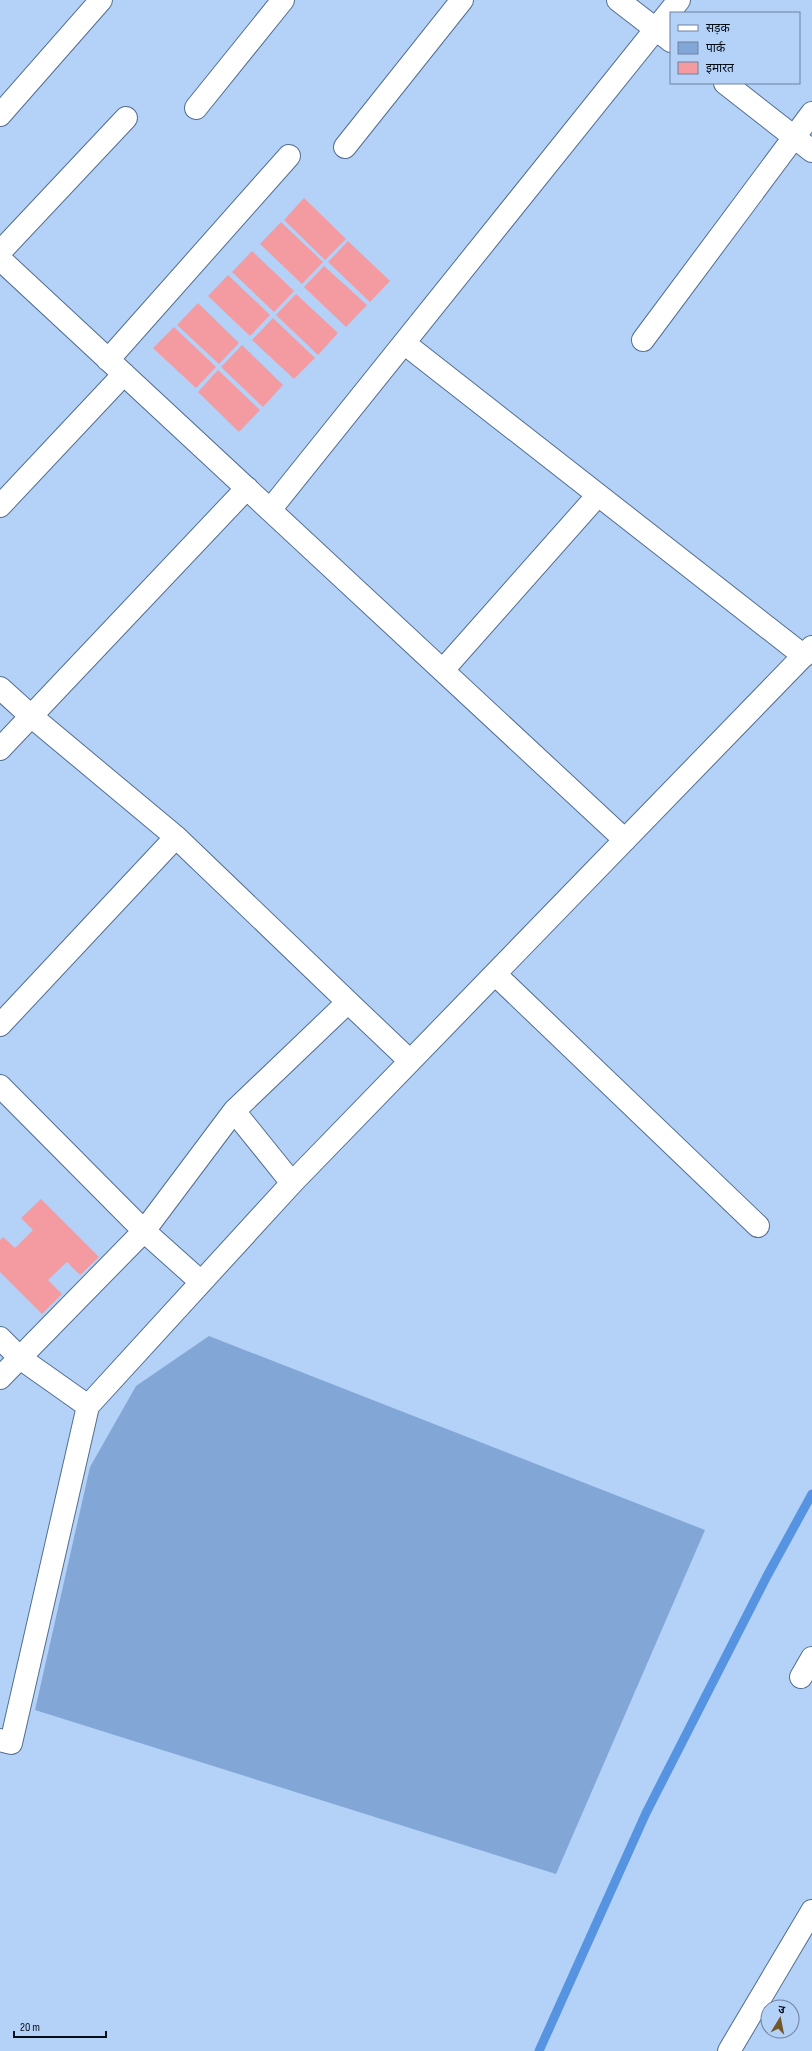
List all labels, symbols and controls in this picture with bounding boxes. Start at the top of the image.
legend [670,12,800,84]
text: सड़क [706,21,731,36]
text: पार्क [706,41,726,56]
text: इमारत [706,61,735,76]
north arrow [760,1999,800,2039]
text: उ [777,2003,787,2017]
scale bar [14,2013,106,2039]
text: 20 m [20,2020,40,2035]

